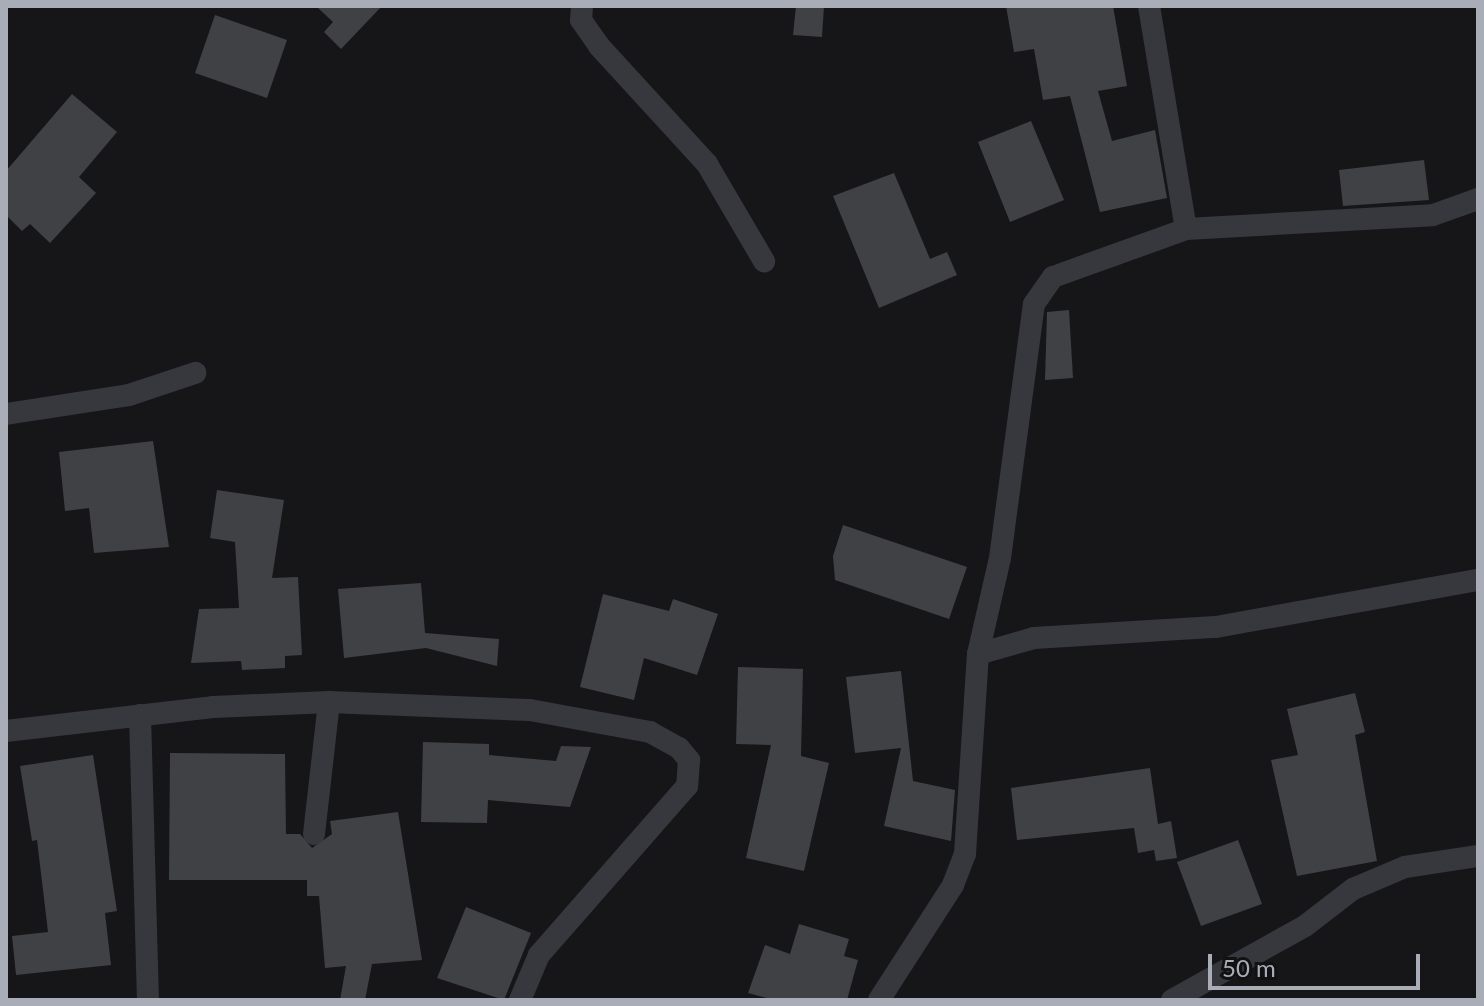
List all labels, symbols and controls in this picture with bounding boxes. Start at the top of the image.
scale bar [1212,938,1424,988]
text: 50 m [1222,953,1276,982]

